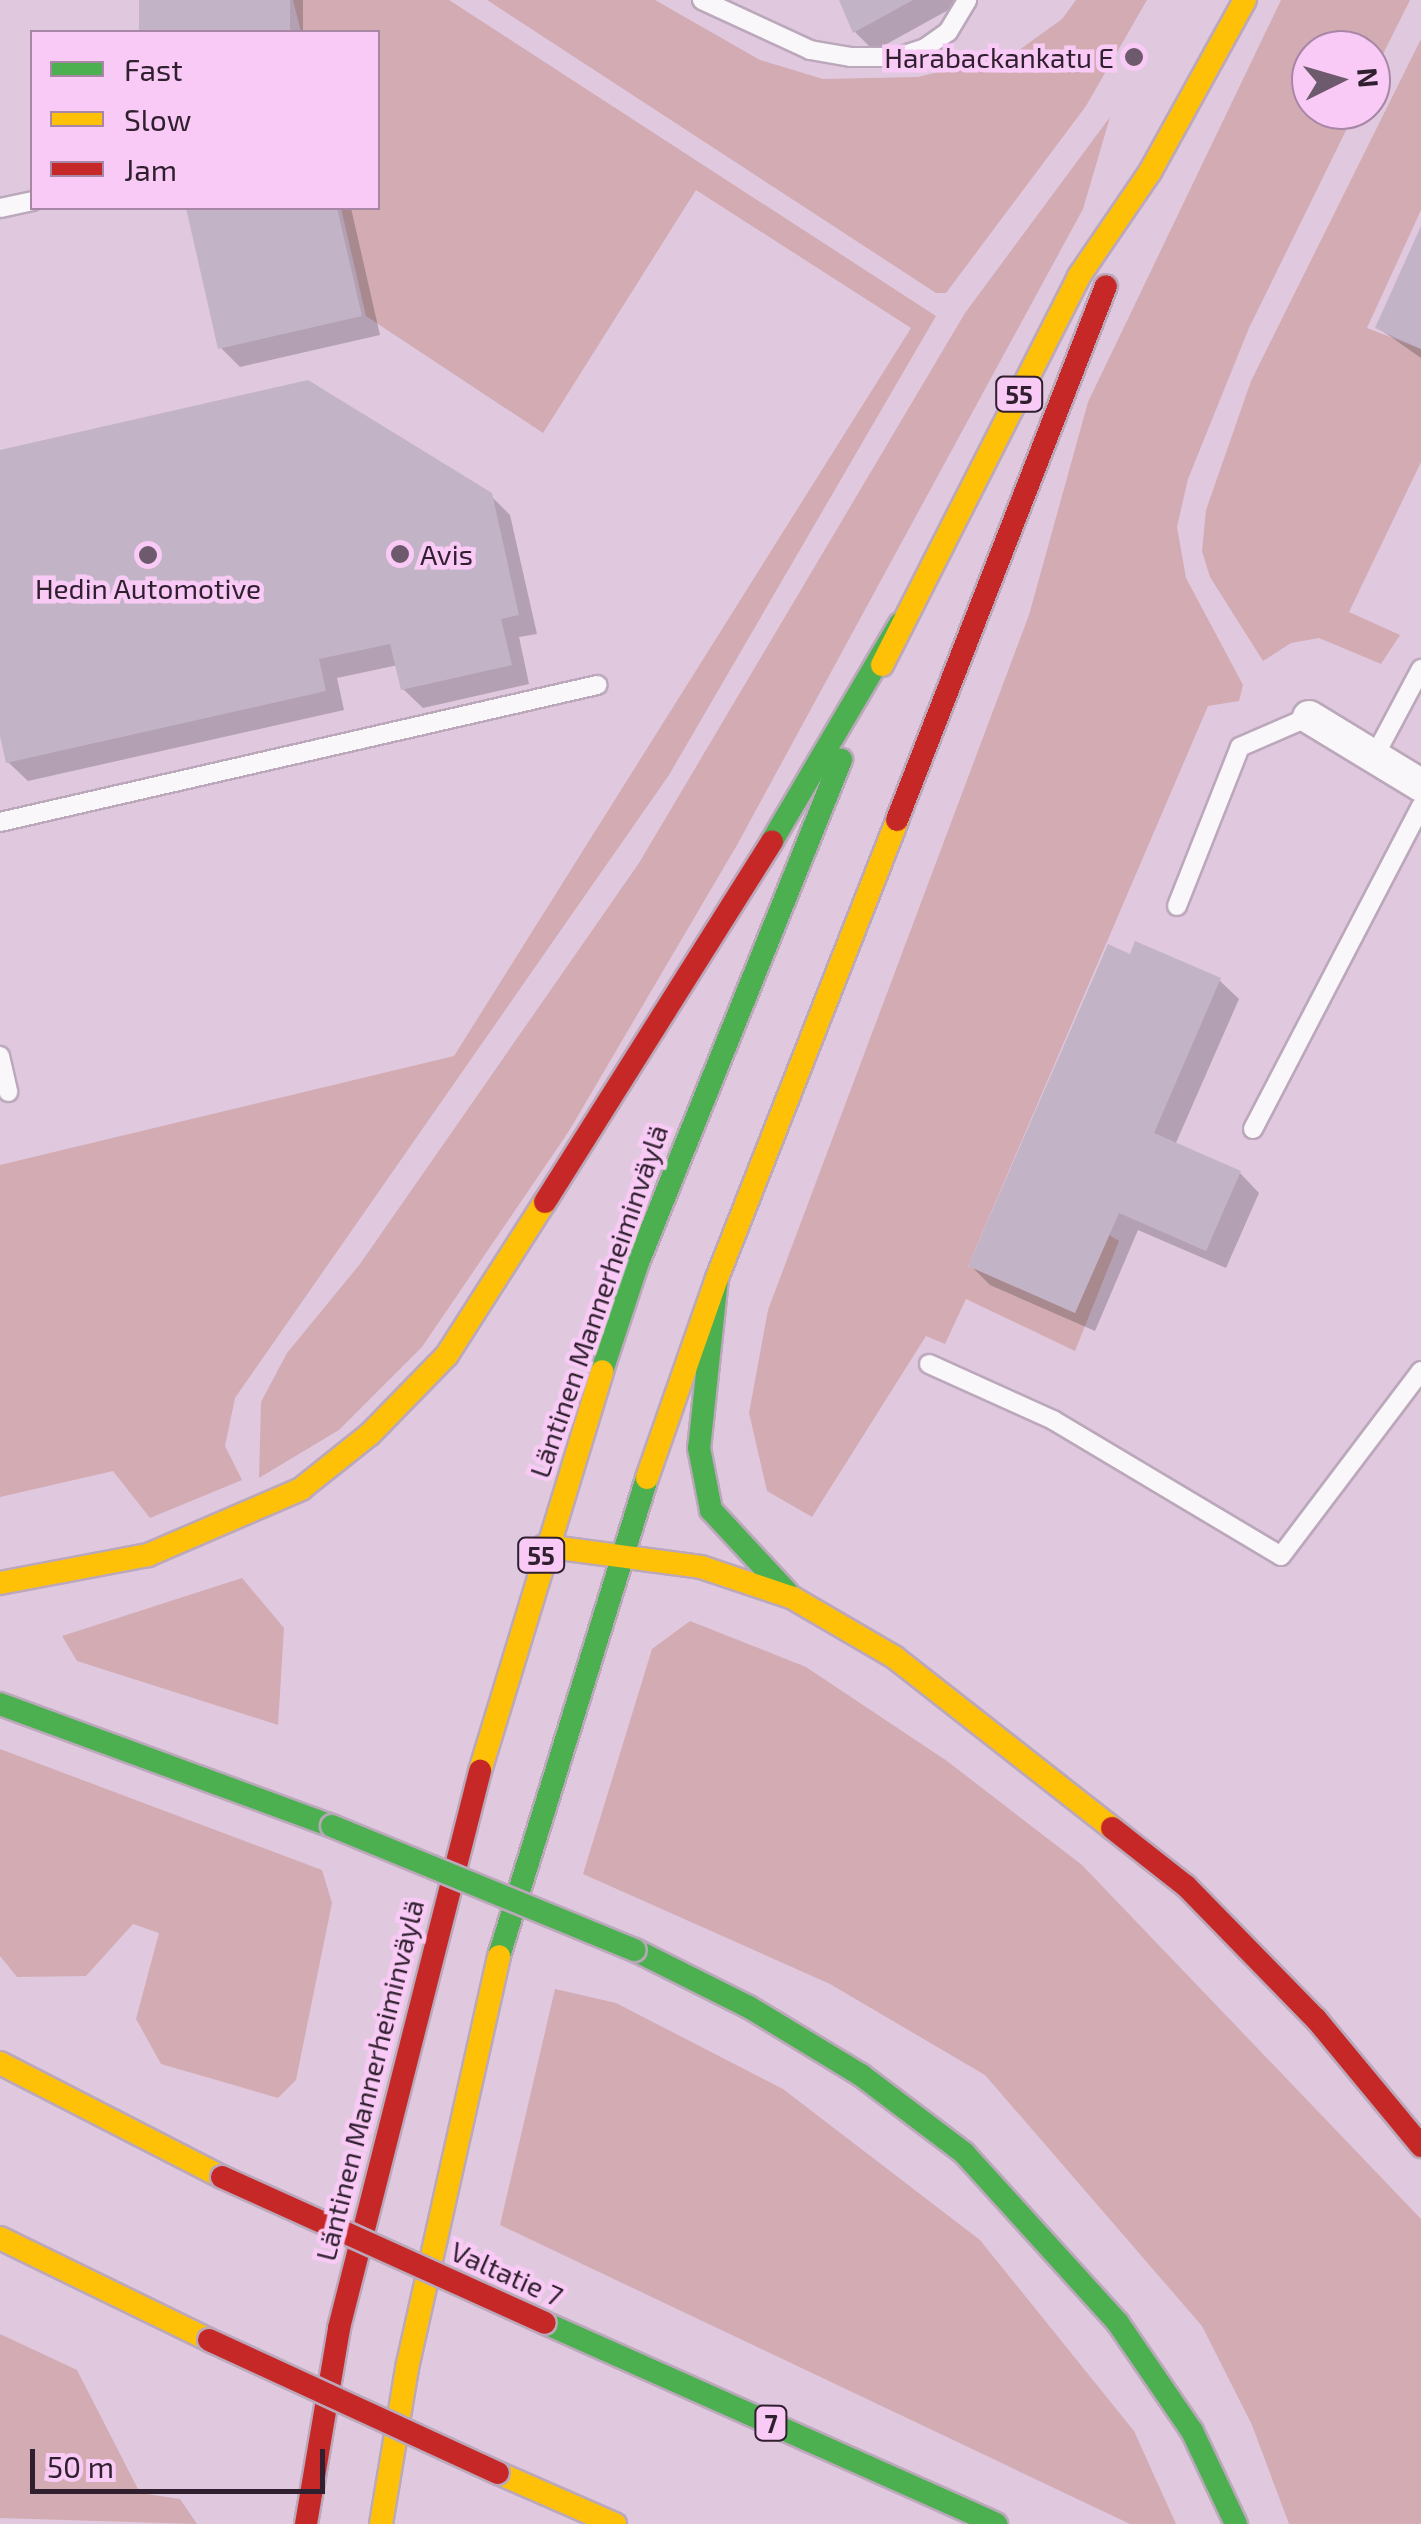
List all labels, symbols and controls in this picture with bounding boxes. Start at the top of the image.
legend [30,30,380,210]
north arrow [1291,30,1391,130]
place label: Harabackankatu E [884,40,1114,74]
marker: Harabackankatu E [1123,46,1145,68]
text: Fast [124,51,183,87]
text: N [1351,66,1387,89]
text: Slow [124,101,191,137]
text: Jam [124,151,177,187]
road number: 55 [994,374,1044,414]
place label: Avis [420,537,473,571]
marker: Avis [389,543,411,565]
marker: Hedin Automotive [137,544,159,566]
place label: Hedin Automotive [35,571,261,605]
street label: Läntinen Mannerheiminväylä [522,1120,674,1482]
road number: 55 [516,1535,566,1575]
street label: Läntinen Mannerheiminväylä [308,1896,430,2264]
street label: Valtatie 7 [446,2233,568,2313]
road number: 7 [754,2403,788,2443]
scale bar [35,2429,330,2491]
text: 50 m [47,2448,114,2484]

